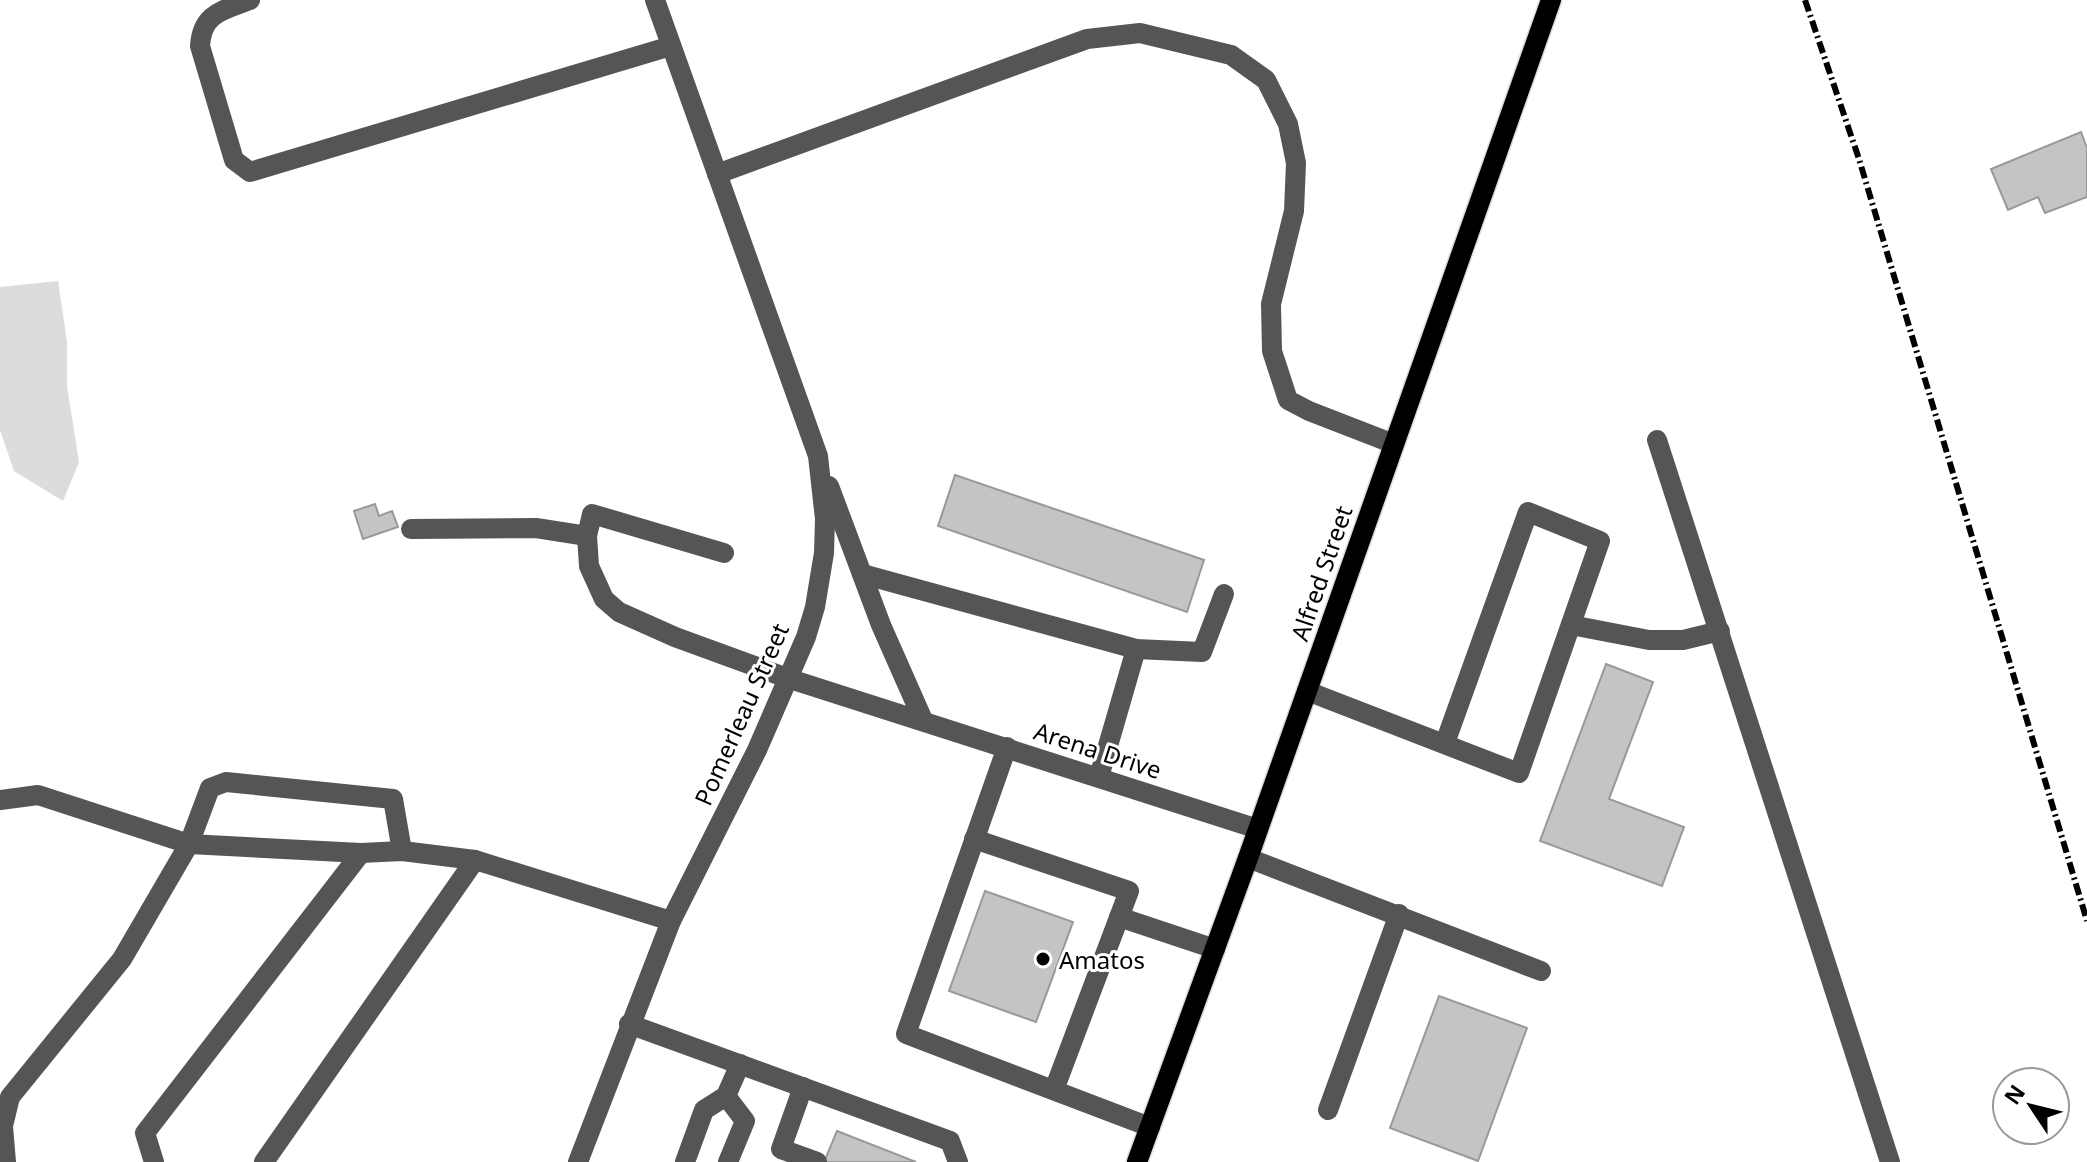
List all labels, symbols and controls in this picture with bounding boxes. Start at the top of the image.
street label: Alfred Street [1282,501,1360,645]
street label: Pomerleau Street [686,617,796,810]
street label: Arena Drive [1030,714,1166,786]
place label: Amatos [1059,943,1145,976]
marker: Amatos [1034,950,1052,968]
north arrow [1991,1066,2071,1146]
text: N [1996,1078,2031,1110]

